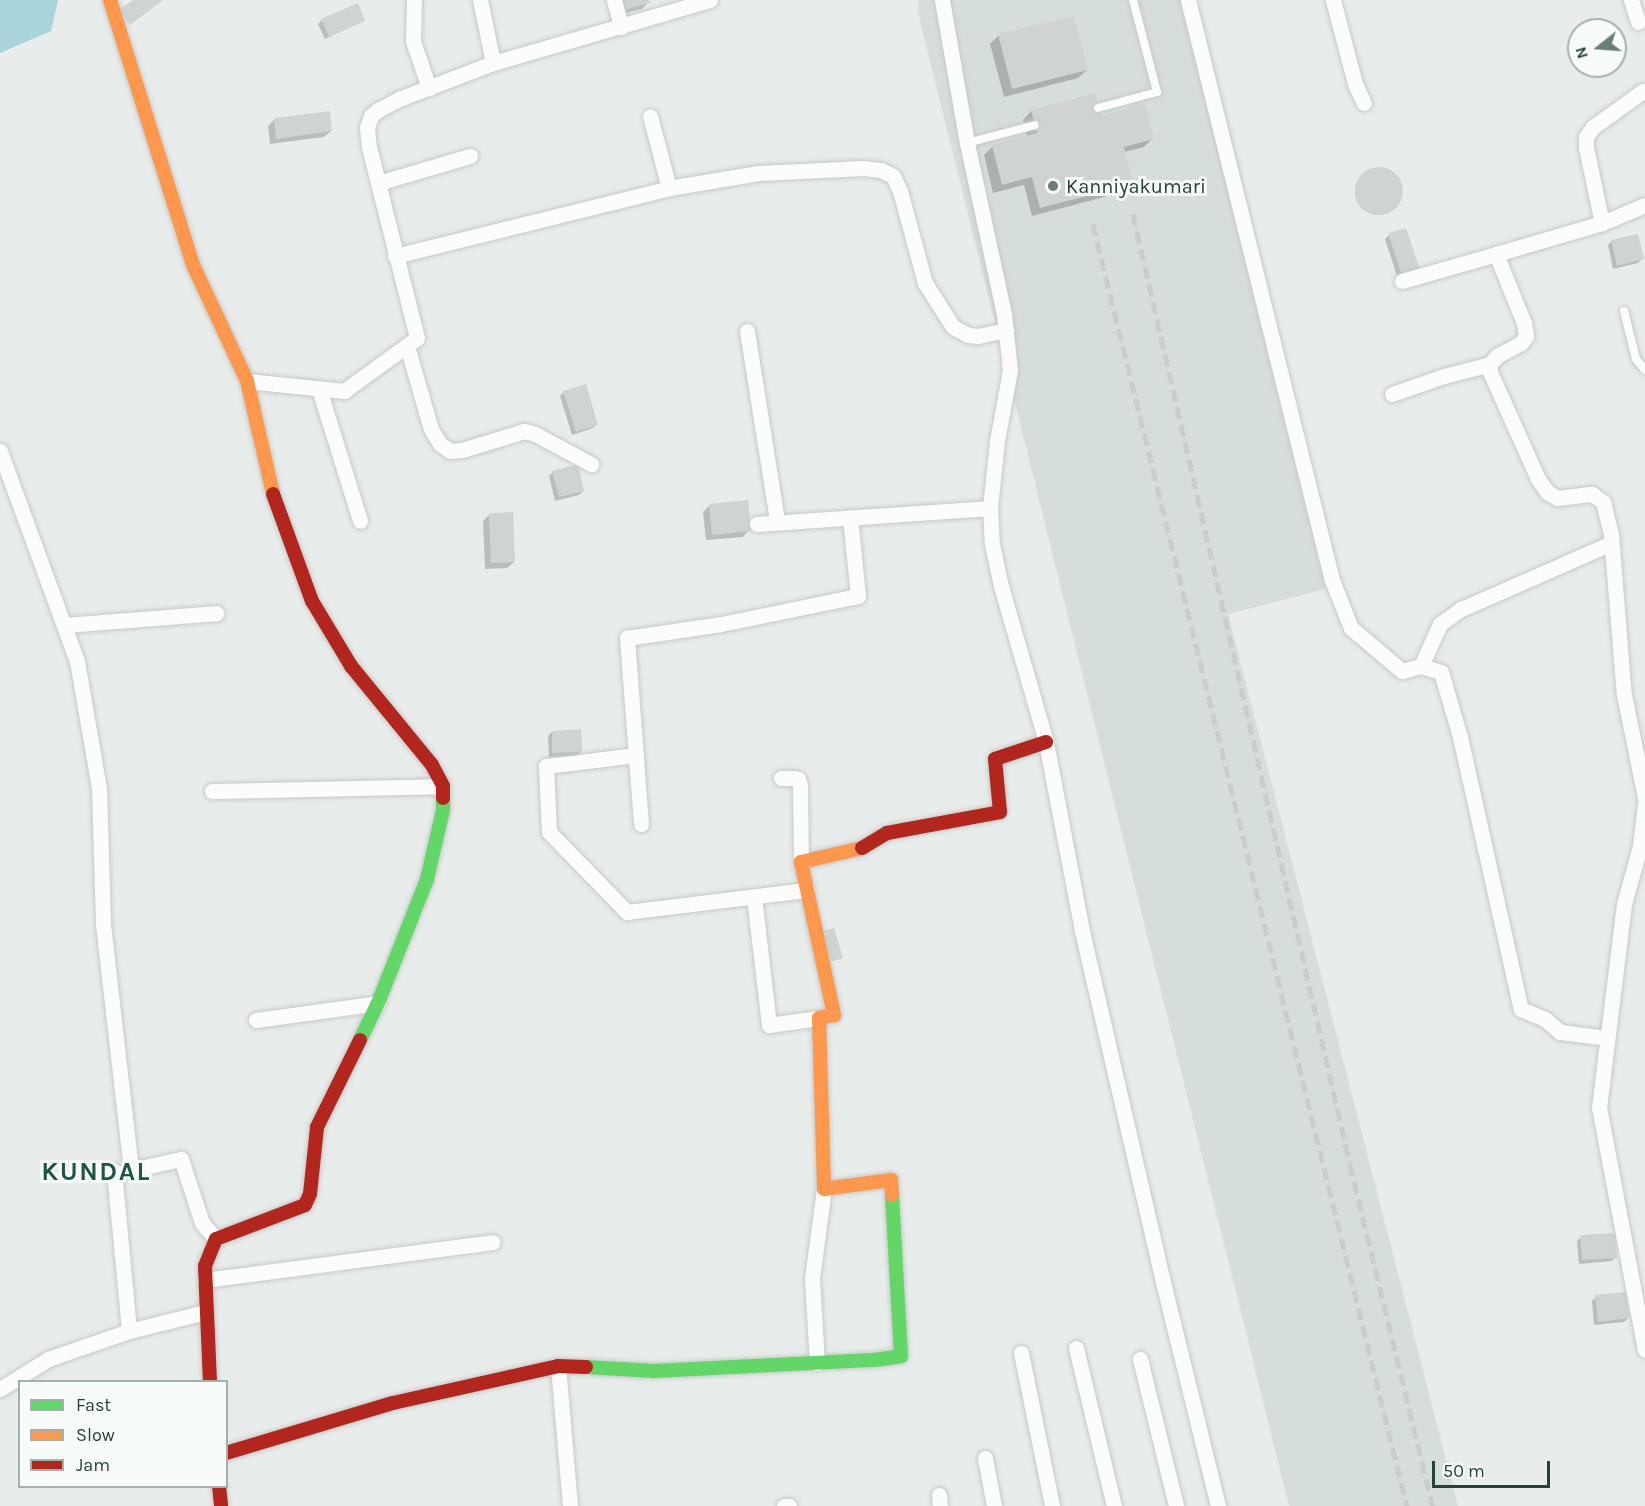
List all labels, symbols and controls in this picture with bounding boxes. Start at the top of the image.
north arrow [1567,18,1627,78]
text: N [1570,45,1592,61]
place label: Kanniyakumari [1066,174,1206,198]
marker: Kanniyakumari [1044,177,1062,195]
district label: KUNDAL [41,1156,151,1188]
legend [18,1380,228,1488]
text: Fast [76,1394,111,1416]
text: Slow [76,1424,115,1446]
scale bar [1435,1449,1554,1487]
text: Jam [76,1454,110,1476]
text: 50 m [1443,1460,1485,1482]

